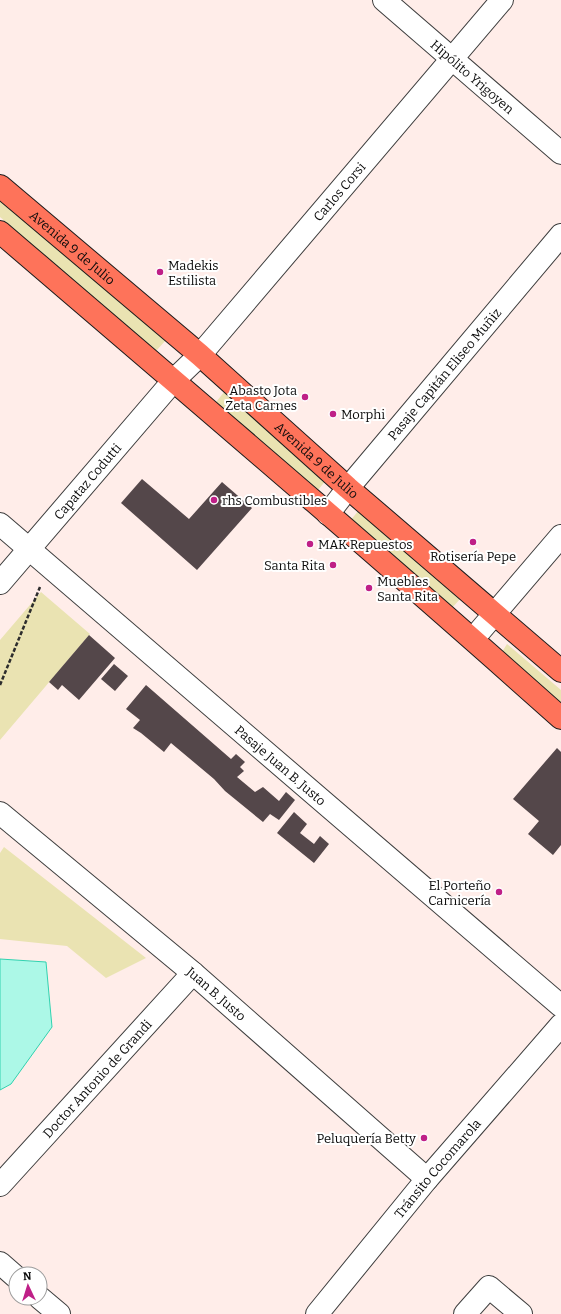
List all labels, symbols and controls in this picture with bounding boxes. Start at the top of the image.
street label: Hipólito Yrigoyen [428,36,518,117]
street label: Carlos Corsi [310,159,368,224]
street label: Avenida 9 de Julio [27,207,118,287]
place label: Madekis Estilista [168,258,219,288]
marker: Madekis Estilista [155,267,165,277]
street label: Pasaje Capitán Eliseo Muñiz [384,305,504,443]
place label: Abasto Jota Zeta Carnes [225,383,297,413]
marker: Abasto Jota Zeta Carnes [300,392,310,402]
place label: Morphi [341,407,385,422]
marker: Morphi [328,409,338,419]
street label: Avenida 9 de Julio [272,419,362,501]
street label: Capataz Codutti [50,440,124,522]
place label: rhs Combustibles [222,493,327,508]
marker: rhs Combustibles [209,495,219,505]
place label: MAK Repuestos [318,537,413,552]
marker: Rotisería Pepe [468,537,478,547]
marker: MAK Repuestos [305,539,315,549]
place label: Rotisería Pepe [430,549,516,564]
place label: Santa Rita [264,558,325,573]
marker: Santa Rita [328,560,338,570]
place label: Muebles Santa Rita [377,574,438,604]
marker: Muebles Santa Rita [364,583,374,593]
street label: Pasaje Juan B. Justo [232,722,329,808]
place label: El Porteño Carnicería [428,878,491,908]
marker: El Porteño Carnicería [494,887,504,897]
street label: Juan B. Justo [183,963,249,1024]
street label: Doctor Antonio de Grandi [39,1016,155,1141]
street label: Tránsito Cocomarola [391,1116,484,1221]
place label: Peluquería Betty [316,1131,416,1146]
marker: Peluquería Betty [419,1133,429,1143]
north arrow [8,1266,48,1306]
text: N [23,1270,33,1283]

